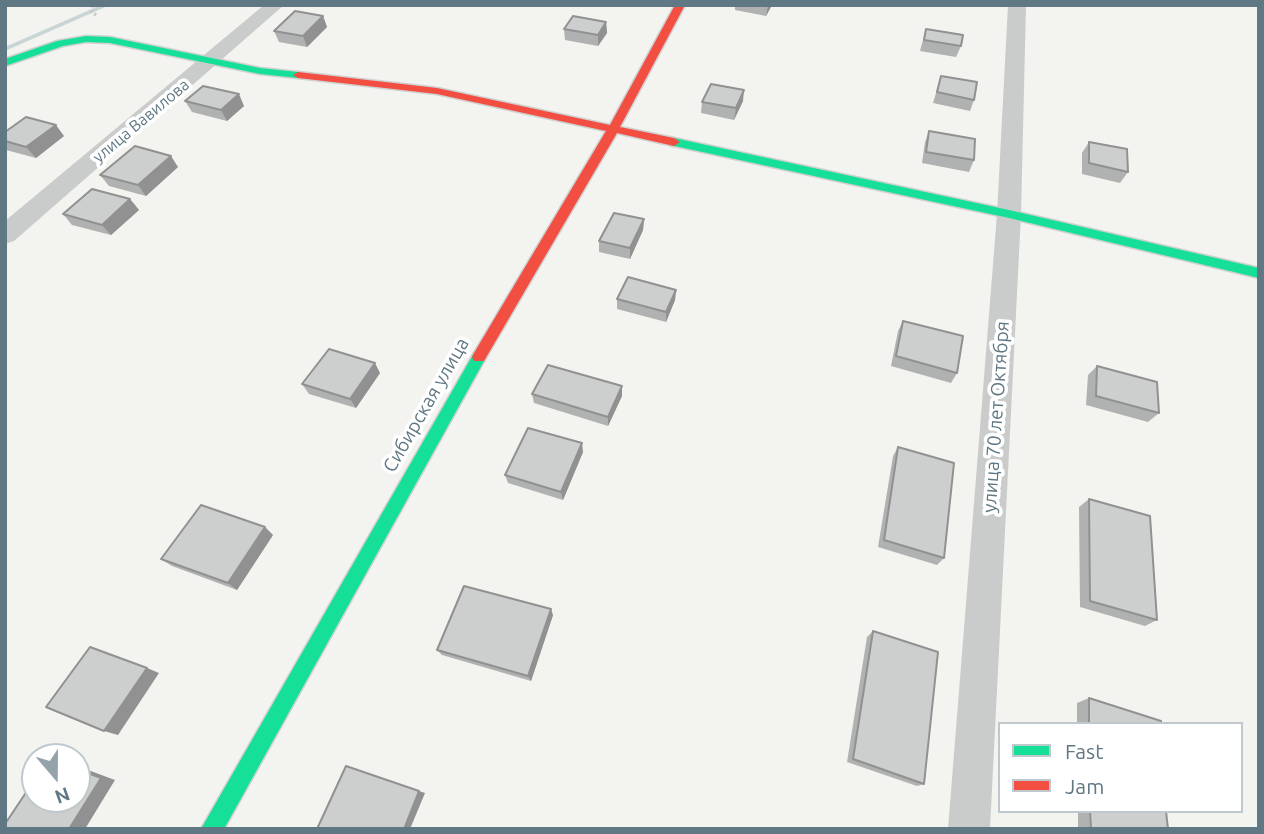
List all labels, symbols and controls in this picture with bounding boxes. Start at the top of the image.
street label: улица Вавилова [89,75,193,167]
street label: улица 70 лет Октября [978,320,1014,514]
street label: Сибирская улица [378,334,474,476]
legend [998,722,1243,813]
text: Fast [1065,739,1103,763]
north arrow [21,743,91,813]
text: Jam [1065,774,1104,798]
text: N [52,783,73,809]

